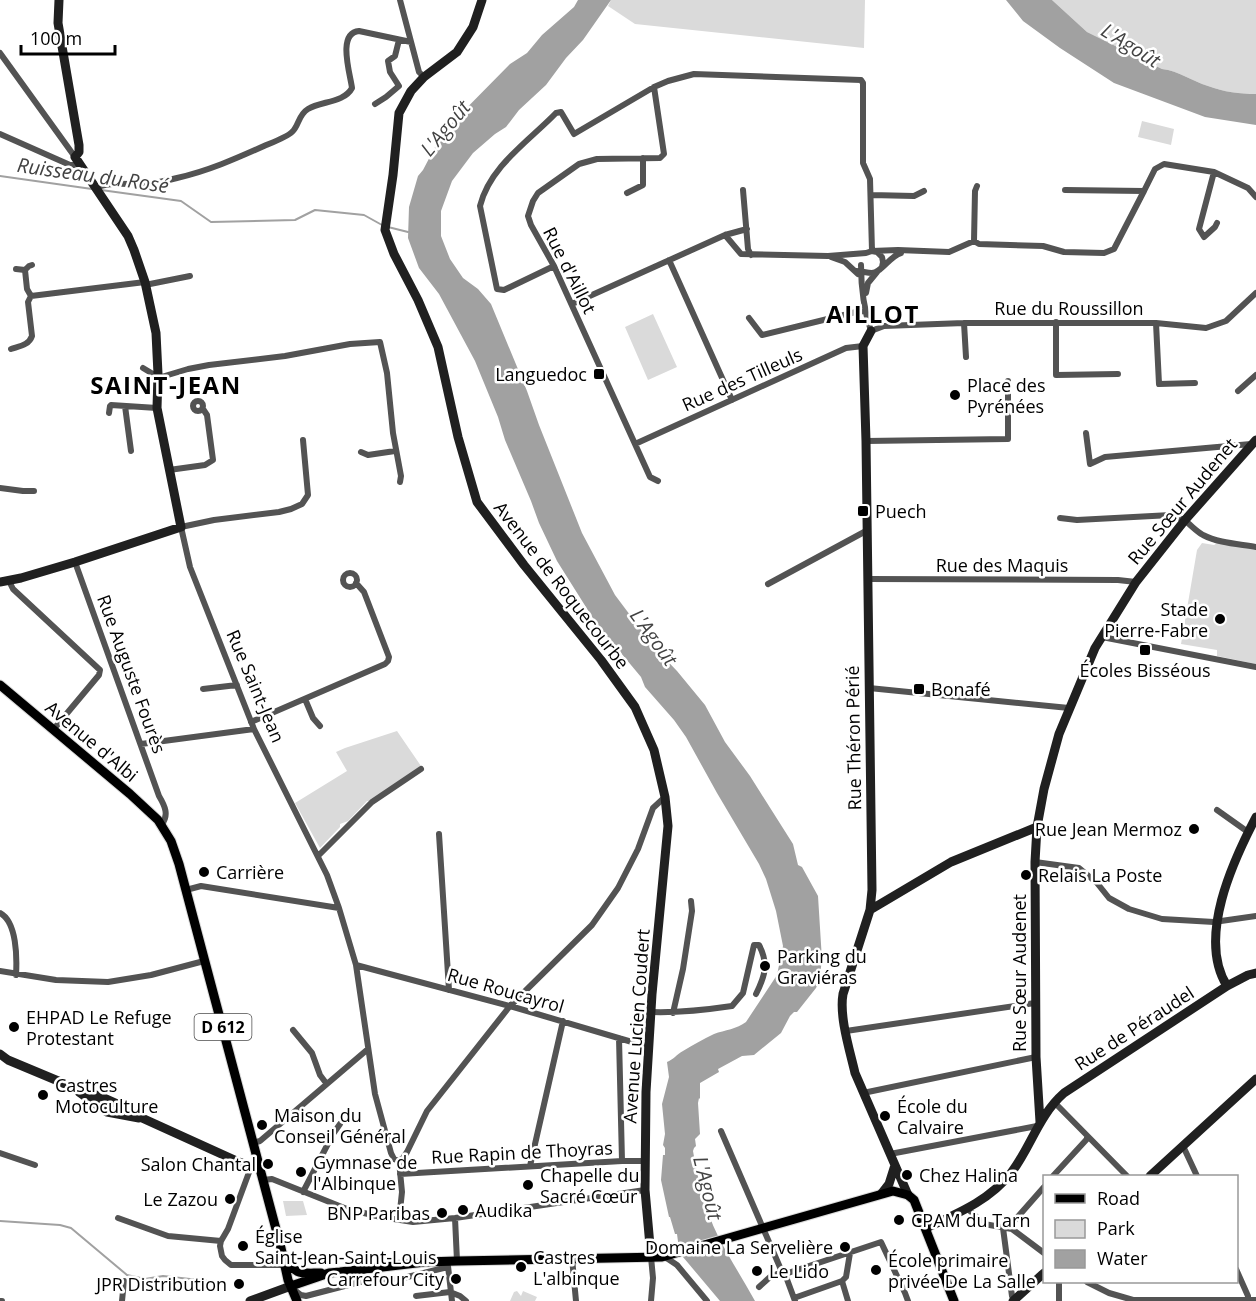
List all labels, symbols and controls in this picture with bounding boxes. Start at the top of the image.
water label: L'Agoût [1096,16,1167,74]
scale bar [21,18,116,56]
text: 100 m [30,26,82,50]
water label: L'Agoût [414,93,477,162]
water label: Ruisseau du Rosé [15,151,171,199]
street label: Rue d'Aillot [538,223,602,317]
street label: Rue du Roussillon [994,296,1144,320]
district label: AILLOT [826,297,920,330]
street label: Rue des Tilleuls [678,342,806,416]
place label: Languedoc [495,362,587,386]
marker: Languedoc [592,367,606,381]
district label: SAINT-JEAN [90,368,242,401]
place label: Place des Pyrénées [967,373,1045,418]
marker: Place des Pyrénées [948,388,962,402]
street label: Rue Sœur Audenet [1122,433,1242,569]
street label: Avenue de Roquecourbe [489,496,635,674]
place label: Puech [875,499,927,523]
marker: Puech [856,504,870,518]
street label: Rue des Maquis [936,553,1068,577]
street label: Rue Auguste Fourès [92,591,172,757]
place label: Stade Pierre-Fabre [1104,597,1208,642]
water label: L'Agoût [624,603,685,672]
marker: Stade Pierre-Fabre [1213,612,1227,626]
street label: Rue Saint-Jean [221,626,291,746]
marker: Écoles Bisséous [1138,643,1152,657]
place label: Écoles Bisséous [1079,658,1211,682]
street label: Rue Théron Périé [840,665,866,811]
place label: Bonafé [931,677,991,701]
marker: Bonafé [912,682,926,696]
street label: Avenue d'Albi [41,695,143,787]
place label: Rue Jean Mermoz [1035,817,1182,841]
marker: Rue Jean Mermoz [1187,822,1201,836]
place label: Carrière [216,860,284,884]
place label: Relais La Poste [1038,863,1162,887]
marker: Carrière [197,865,211,879]
marker: Relais La Poste [1019,868,1033,882]
street label: Rue Sœur Audenet [1007,894,1031,1052]
street label: Avenue Lucien Coudert [617,928,655,1124]
place label: Parking du Graviéras [777,944,867,989]
marker: Parking du Graviéras [758,959,772,973]
street label: Rue Roucayrol [445,962,567,1018]
street label: Rue de Péraudel [1070,980,1198,1076]
place label: EHPAD Le Refuge Protestant [26,1005,172,1050]
road number: D 612 [194,1014,252,1040]
marker: EHPAD Le Refuge Protestant [7,1020,21,1034]
place label: Castres Motoculture [55,1073,158,1118]
marker: Castres Motoculture [36,1088,50,1102]
place label: École du Calvaire [897,1094,968,1139]
place label: Maison du Conseil Général [274,1103,406,1148]
marker: École du Calvaire [878,1109,892,1123]
marker: Maison du Conseil Général [255,1118,269,1132]
street label: Rue Rapin de Thoyras [431,1135,613,1169]
place label: Gymnase de l'Albinque [313,1150,417,1195]
place label: Salon Chantal [141,1152,256,1176]
water label: L'Agoût [687,1153,729,1224]
marker: Salon Chantal [261,1157,275,1171]
place label: Chapelle du Sacré Cœur [540,1163,639,1208]
place label: Chez Halina [919,1163,1018,1187]
marker: Gymnase de l'Albinque [294,1165,308,1179]
marker: Chez Halina [900,1168,914,1182]
legend [1043,1175,1238,1283]
marker: Chapelle du Sacré Cœur [521,1178,535,1192]
text: Road [1097,1186,1140,1210]
place label: Le Zazou [143,1187,218,1211]
marker: Le Zazou [223,1192,237,1206]
place label: Audika [475,1198,532,1222]
place label: BNP Paribas [327,1201,430,1225]
marker: Audika [456,1203,470,1217]
marker: BNP Paribas [435,1206,449,1220]
place label: CPAM du Tarn [911,1208,1030,1232]
marker: CPAM du Tarn [892,1213,906,1227]
text: Park [1097,1216,1135,1240]
place label: Église Saint-Jean-Saint-Louis [255,1224,437,1269]
place label: Domaine La Servelière [645,1235,833,1259]
marker: Église Saint-Jean-Saint-Louis [236,1239,250,1253]
marker: Domaine La Servelière [838,1240,852,1254]
place label: Castres L'albinque [533,1245,620,1290]
text: Water [1097,1246,1148,1270]
place label: École primaire privée De La Salle [888,1248,1036,1293]
place label: Le Lido [769,1259,829,1283]
marker: Castres L'albinque [514,1260,528,1274]
marker: École primaire privée De La Salle [869,1263,883,1277]
marker: Le Lido [750,1264,764,1278]
place label: Carrefour City [327,1267,445,1291]
place label: JPR Distribution [94,1272,227,1296]
marker: Carrefour City [449,1272,463,1286]
marker: JPR Distribution [232,1277,246,1291]

